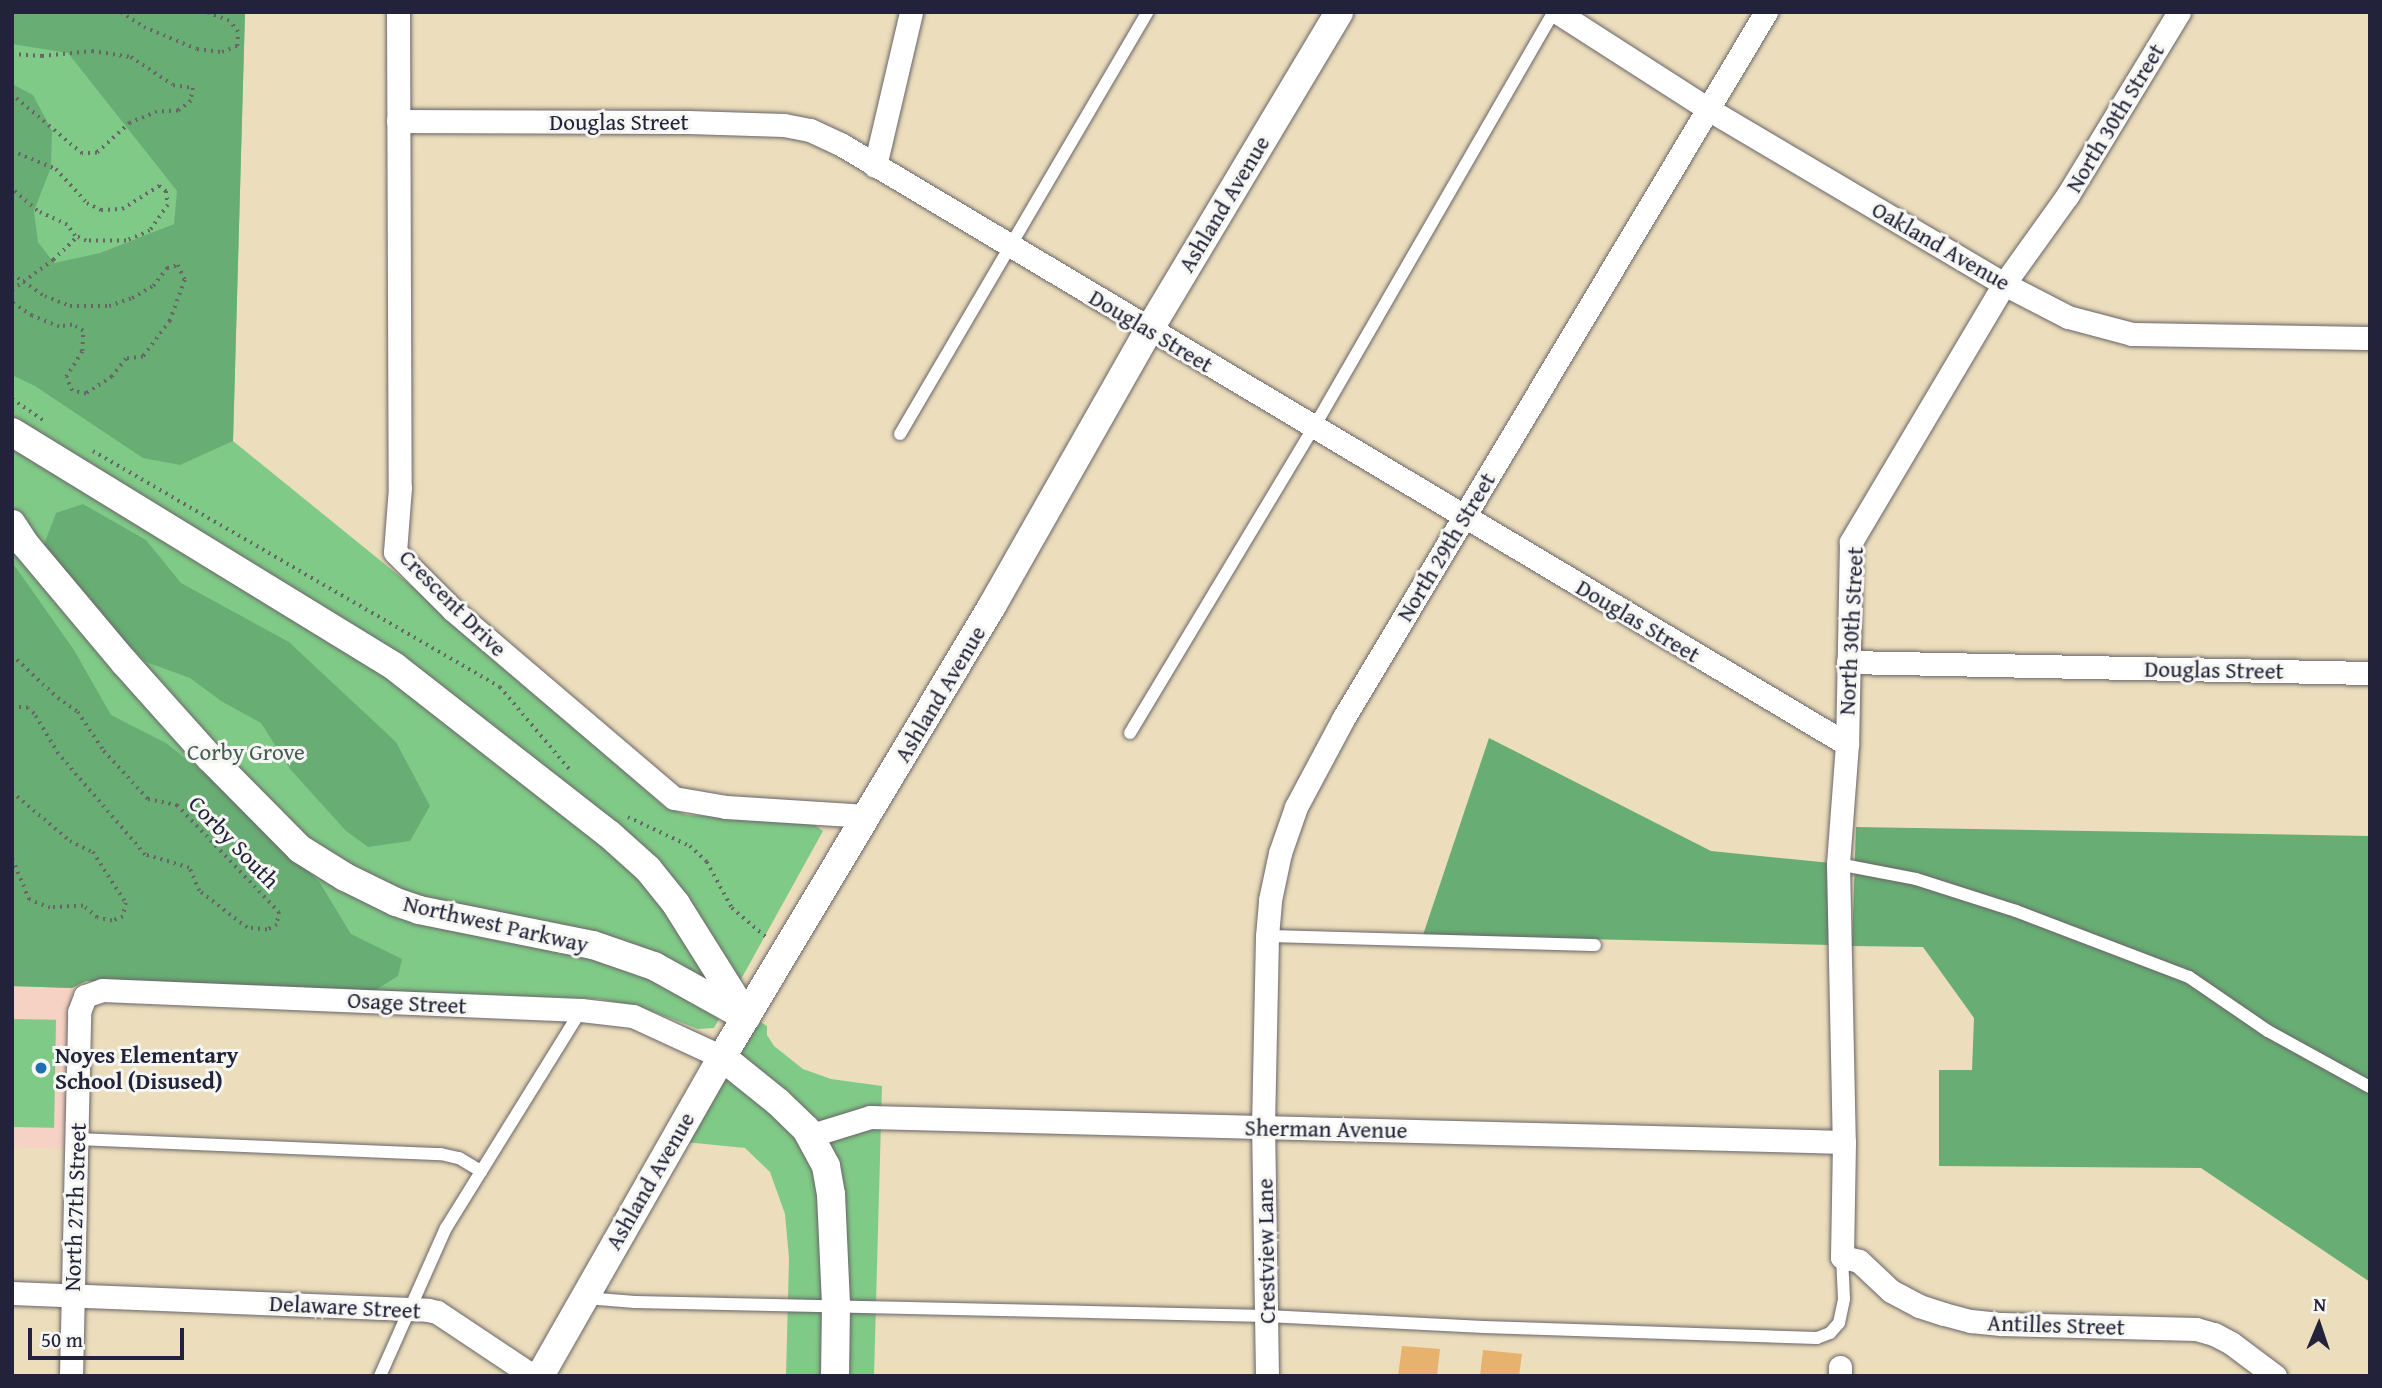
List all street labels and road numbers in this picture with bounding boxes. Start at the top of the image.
street label: North 30th Street [2060,39,2170,197]
street label: Douglas Street [549,108,689,136]
street label: Ashland Avenue [1172,131,1276,277]
street label: Oakland Avenue [1867,195,2015,297]
street label: Douglas Street [1084,283,1218,379]
street label: North 29th Street [1391,468,1501,626]
street label: Crescent Drive [394,544,512,662]
street label: North 30th Street [1833,546,1869,716]
street label: Douglas Street [1571,573,1705,669]
street label: Ashland Avenue [888,621,992,767]
street label: Douglas Street [2144,655,2284,685]
street label: Corby South [183,790,285,894]
street label: Northwest Parkway [401,889,591,959]
street label: Osage Street [347,986,467,1020]
street label: Ashland Avenue [599,1107,701,1255]
street label: Sherman Avenue [1244,1114,1408,1144]
street label: North 27th Street [58,1122,92,1292]
street label: Crestview Lane [1251,1178,1281,1324]
street label: Delaware Street [268,1289,422,1325]
street label: Antilles Street [1987,1309,2125,1341]

